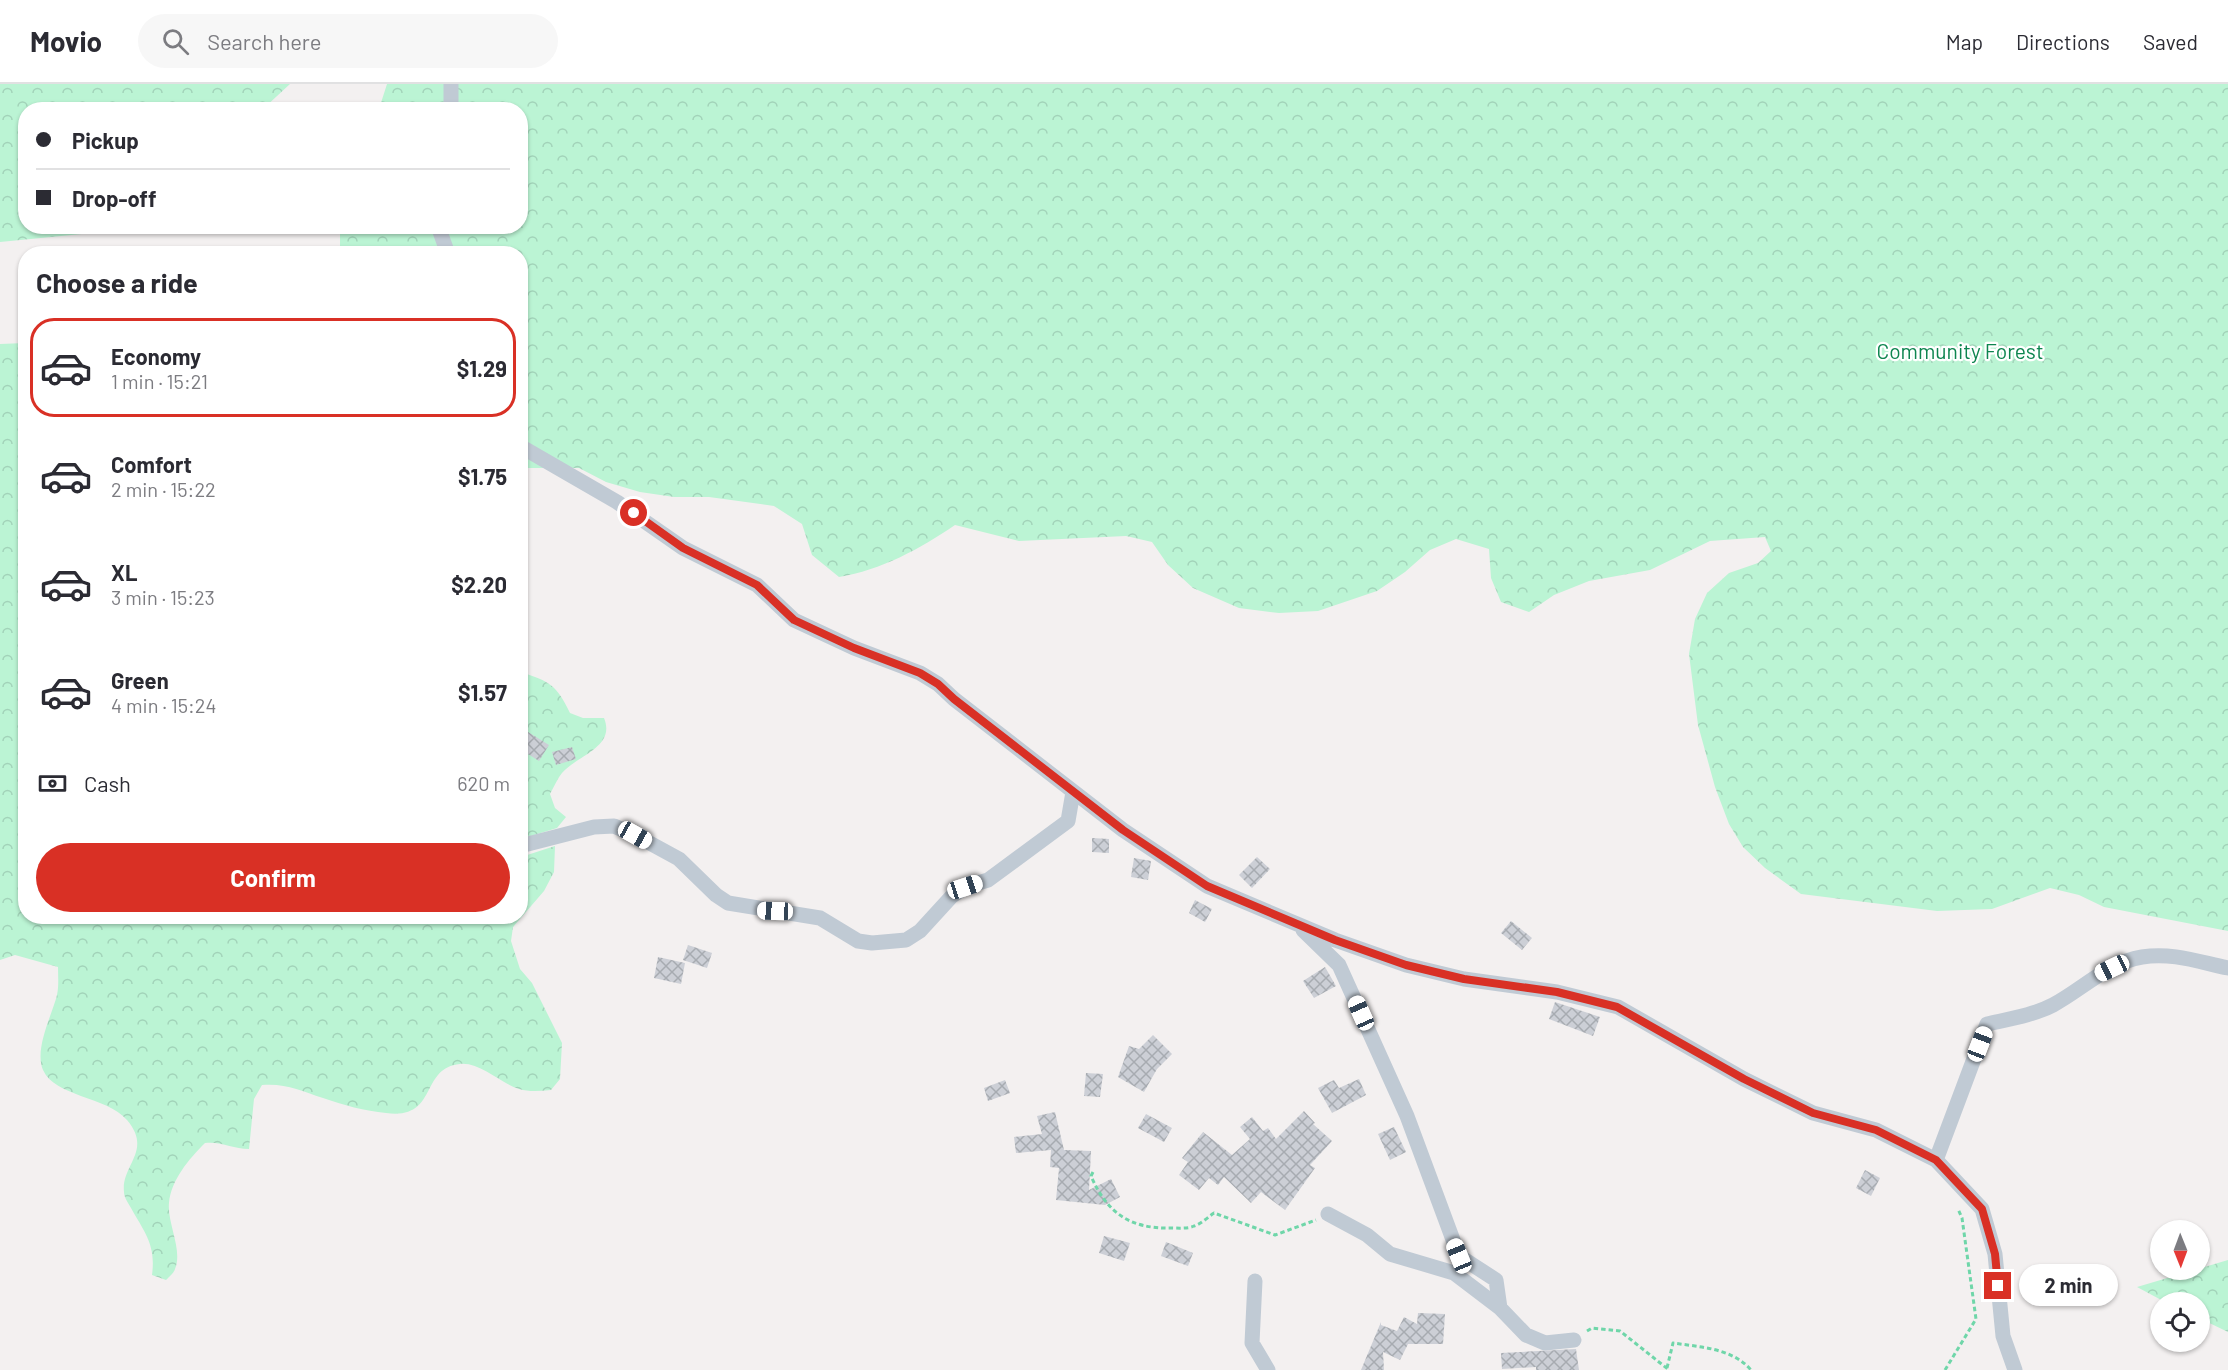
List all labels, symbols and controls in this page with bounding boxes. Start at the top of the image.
search box [138,14,558,68]
text: Movio [30,24,102,58]
icon: search [159,25,192,58]
text: Search here [207,28,322,54]
text: Map [1946,29,1983,54]
text: Directions [2016,29,2110,54]
text: Saved [2143,29,2198,54]
text: Pickup [72,127,139,153]
text: Drop-off [72,185,156,211]
text: Choose a ride [36,266,198,298]
park label: Community Forest [1876,338,2044,363]
icon: car [39,341,93,395]
text: Economy [111,343,201,369]
text: $1.29 [457,355,507,381]
text: 1 min · 15:21 [111,369,208,393]
icon: car [39,449,93,503]
text: Comfort [111,451,192,477]
text: $1.75 [458,463,507,489]
text: 2 min · 15:22 [111,477,216,501]
route start [620,499,647,526]
icon: car [39,557,93,611]
text: XL [111,559,137,585]
text: $2.20 [451,571,507,597]
text: 3 min · 15:23 [111,585,215,609]
icon: car [39,665,93,719]
text: Green [111,667,169,693]
text: $1.57 [458,679,507,705]
text: 4 min · 15:24 [111,693,216,717]
icon: cash [36,767,69,800]
text: Cash [84,770,131,796]
text: 620 m [457,771,510,795]
car [615,818,655,852]
button: Confirm [36,843,510,912]
car [945,873,985,901]
car [757,901,793,921]
car [2092,952,2132,984]
car [1345,993,1377,1033]
car [1965,1024,1995,1064]
north arrow [2150,1220,2210,1280]
map controls [2150,1220,2210,1352]
car [1444,1236,1474,1276]
callout: 2 min [2019,1265,2118,1307]
route end [1984,1272,2011,1299]
text: 2 min [2045,1273,2092,1297]
button: locate [2150,1292,2210,1352]

